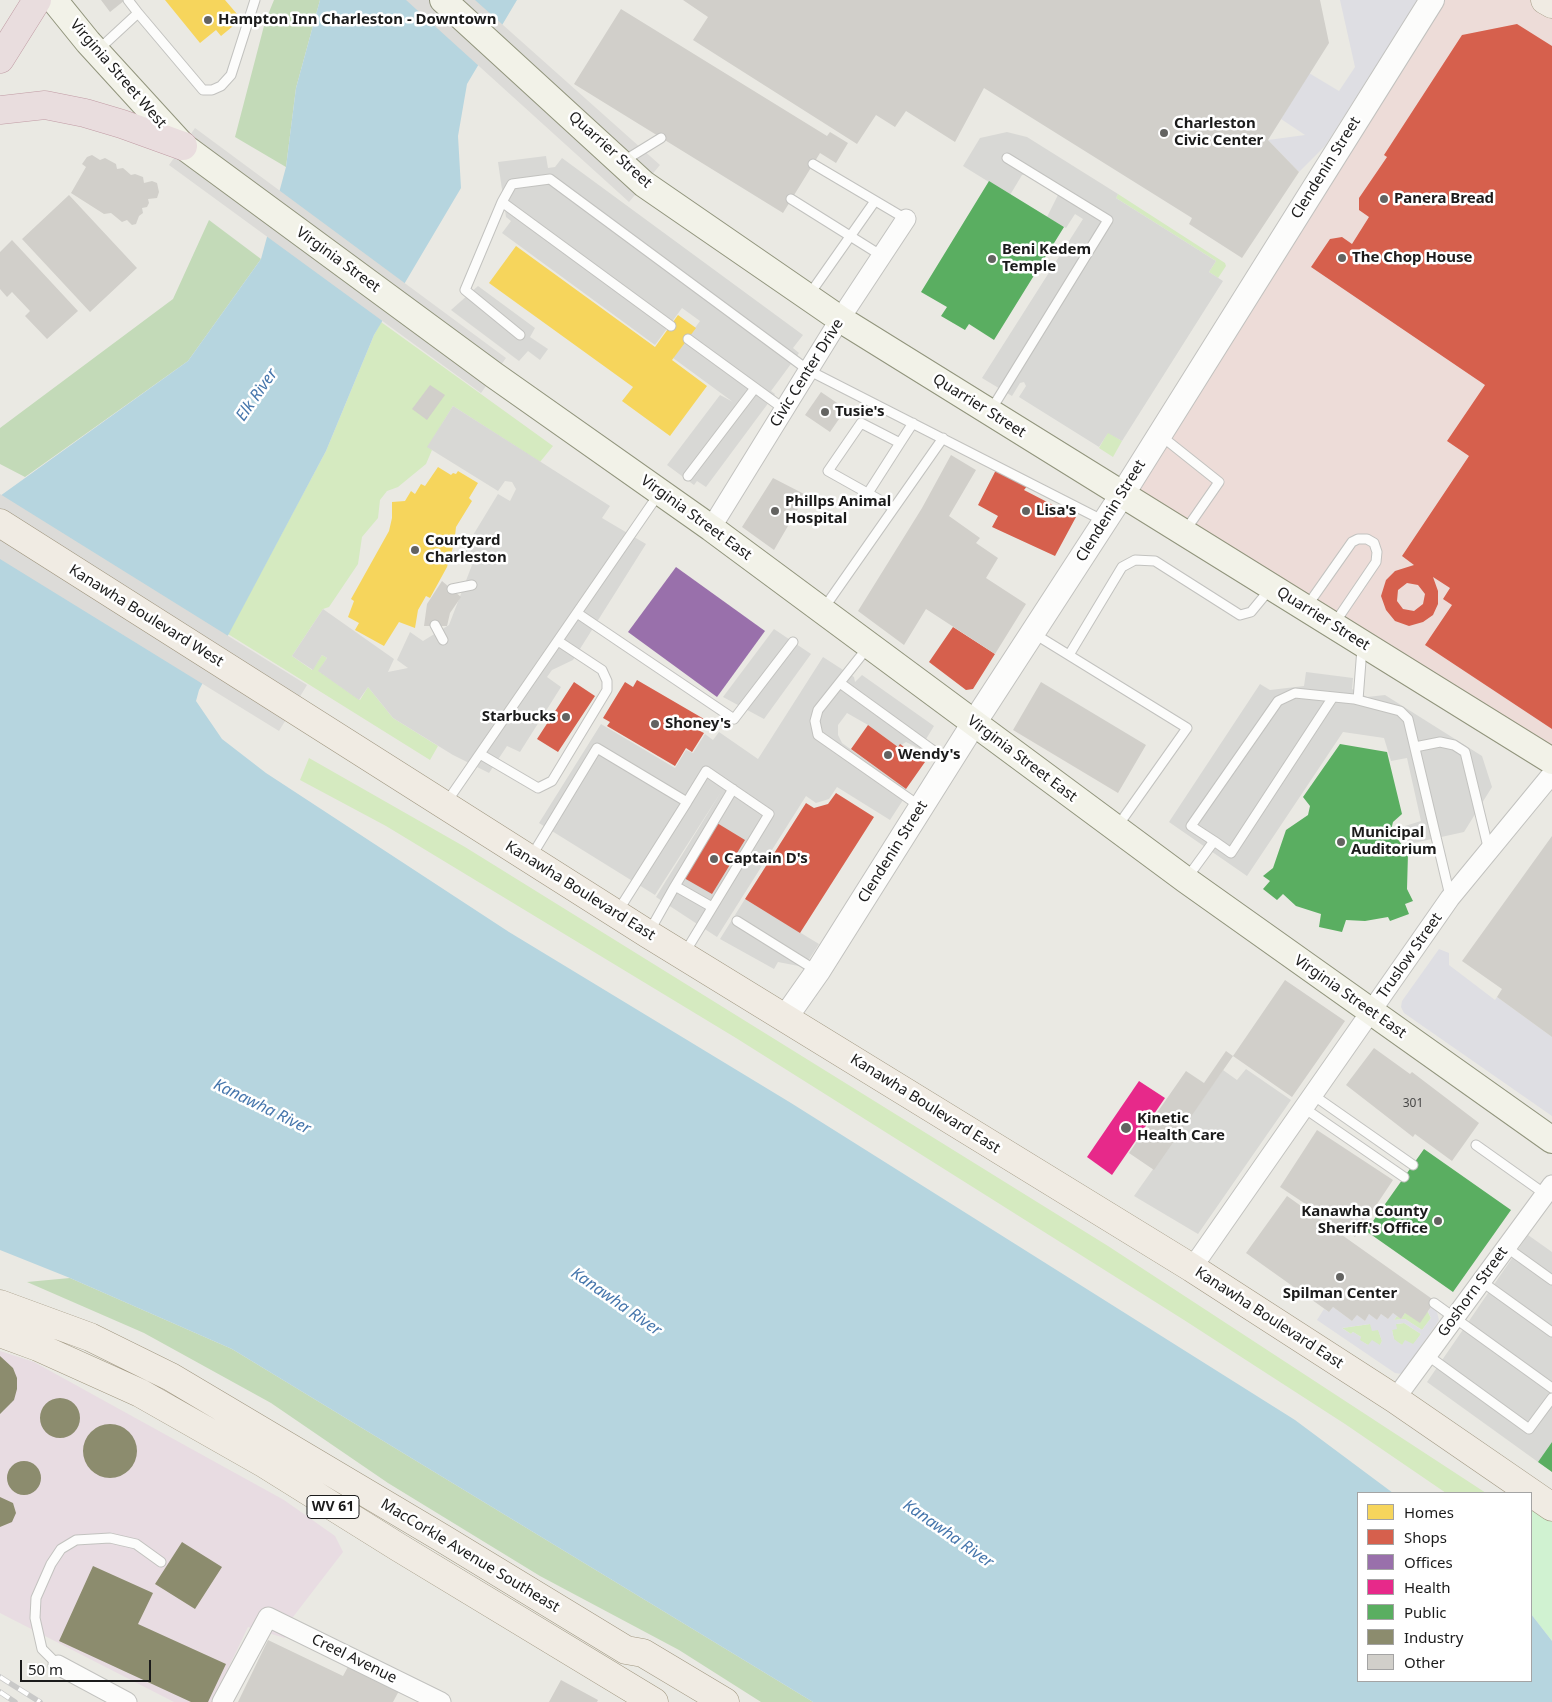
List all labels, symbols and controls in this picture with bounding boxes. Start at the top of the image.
place label: Hampton Inn Charleston - Downtown [218,11,496,29]
marker: Hampton Inn Charleston - Downtown [202,14,214,26]
street label: Virginia Street West [66,16,170,132]
street label: Quarrier Street [565,108,655,192]
street label: Clendenin Street [1287,114,1365,222]
place label: Charleston Civic Center [1174,115,1263,150]
marker: Charleston Civic Center [1158,127,1170,139]
place label: Panera Bread [1394,190,1494,208]
marker: Panera Bread [1378,193,1390,205]
street label: Virginia Street [293,224,383,296]
place label: Beni Kedem Temple [1002,241,1091,276]
place label: The Chop House [1352,249,1472,267]
marker: The Chop House [1336,252,1348,264]
marker: Beni Kedem Temple [986,253,998,265]
street label: Civic Center Drive [766,316,848,430]
water label: Elk River [232,365,282,425]
street label: Quarrier Street [929,370,1029,442]
place label: Tusie's [835,403,885,421]
marker: Tusie's [819,406,831,418]
street label: Clendenin Street [1072,457,1150,565]
street label: Virginia Street East [637,472,755,564]
place label: Phillps Animal Hospital [785,493,891,528]
place label: Lisa's [1036,502,1076,520]
marker: Phillps Animal Hospital [769,505,781,517]
marker: Lisa's [1020,505,1032,517]
place label: Courtyard Charleston [425,532,507,567]
marker: Courtyard Charleston [409,544,421,556]
street label: Kanawha Boulevard West [65,561,227,671]
street label: Quarrier Street [1273,583,1373,655]
place label: Starbucks [482,708,556,726]
marker: Starbucks [560,711,572,723]
street label: Virginia Street East [964,712,1080,806]
place label: Shoney's [665,715,731,733]
marker: Shoney's [649,718,661,730]
place label: Wendy's [898,746,961,764]
marker: Wendy's [882,749,894,761]
street label: Clendenin Street [854,798,932,906]
place label: Municipal Auditorium [1351,824,1437,859]
marker: Municipal Auditorium [1335,836,1347,848]
street label: Kanawha Boulevard East [502,837,658,945]
place label: Captain D's [724,850,808,868]
marker: Captain D's [708,853,720,865]
street label: Truslow Street [1374,910,1446,1002]
street label: Virginia Street East [1291,952,1409,1042]
street label: Kanawha Boulevard East [847,1050,1003,1158]
water label: Kanawha River [210,1075,314,1139]
house number: 301 [1403,1097,1423,1111]
place label: Kinetic Health Care [1137,1110,1225,1145]
marker: Kinetic Health Care [1119,1121,1133,1135]
place label: Kanawha County Sheriff's Office [1301,1203,1428,1238]
marker: Kanawha County Sheriff's Office [1432,1215,1444,1227]
street label: Goshorn Street [1434,1244,1512,1340]
street label: Kanawha Boulevard East [1191,1263,1347,1373]
water label: Kanawha River [567,1264,665,1340]
marker: Spilman Center [1334,1271,1346,1283]
place label: Spilman Center [1283,1285,1397,1303]
legend [1357,1492,1532,1682]
road number: WV 61 [307,1495,359,1518]
street label: MacCorkle Avenue Southeast [377,1495,563,1617]
water label: Kanawha River [899,1496,997,1572]
text: Homes [1404,1502,1454,1522]
text: Shops [1404,1527,1447,1547]
text: Offices [1404,1552,1453,1572]
text: Health [1404,1577,1451,1597]
text: Public [1404,1602,1447,1622]
text: Industry [1404,1627,1463,1647]
street label: Creel Avenue [308,1631,400,1687]
scale bar [22,1650,154,1682]
text: Other [1404,1652,1445,1672]
text: 50 m [28,1659,63,1679]

